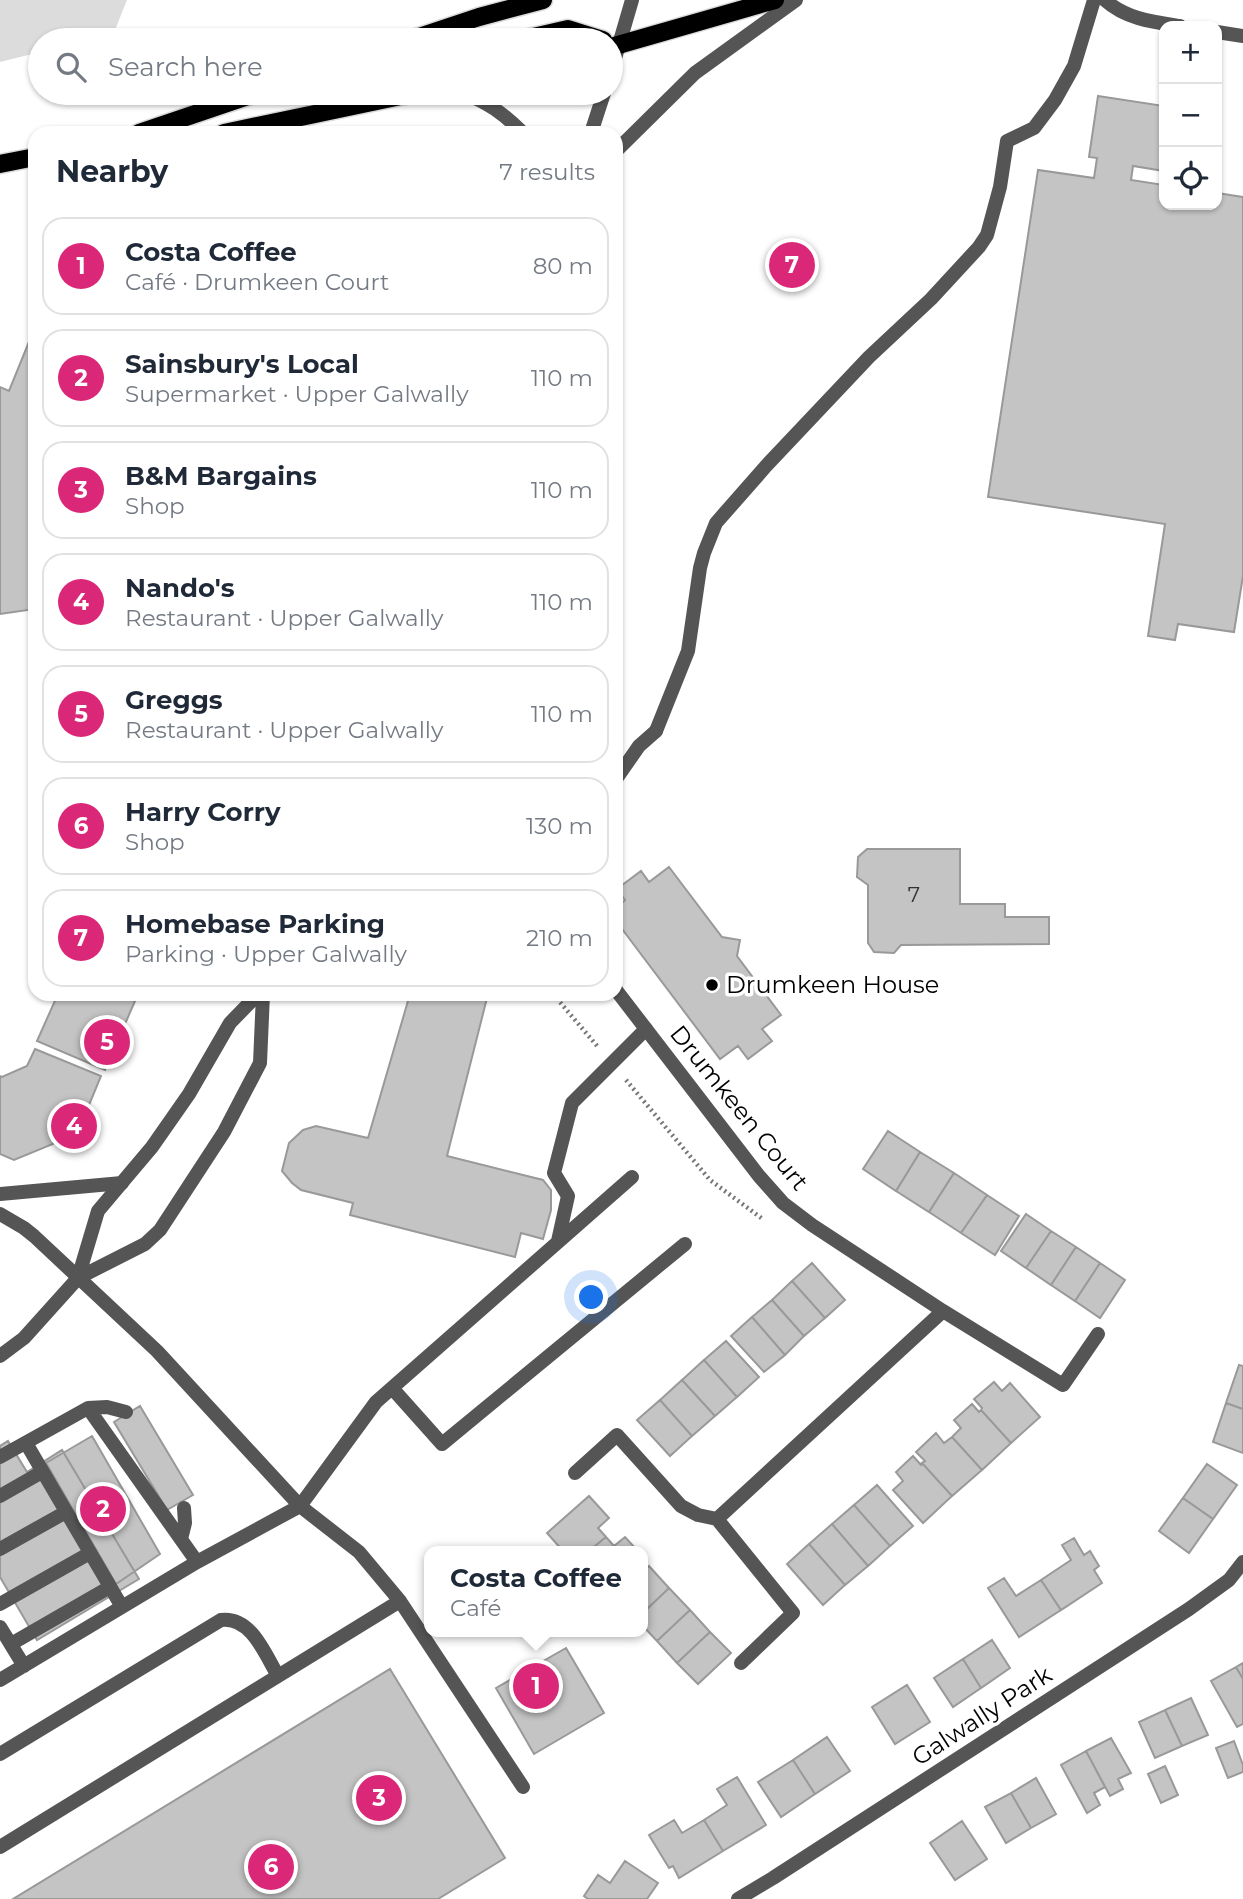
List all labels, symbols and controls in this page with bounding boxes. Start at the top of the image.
map controls [1159,21,1222,210]
button: + [1159,21,1222,84]
search box [28,28,623,105]
icon: search [52,48,90,86]
text: Search here [108,51,263,83]
button: − [1159,84,1222,147]
button: locate [1159,147,1222,210]
text: Nearby [56,153,168,190]
text: 7 results [499,158,595,186]
text: Costa Coffee [125,236,297,268]
pin: 7 [769,239,815,291]
text: 1 [76,252,86,280]
text: 80 m [533,252,593,280]
text: Café · Drumkeen Court [125,268,389,296]
text: Sainsbury's Local [125,348,359,380]
text: 2 [74,364,88,392]
text: 110 m [531,364,593,392]
text: Supermarket · Upper Galwally [125,380,469,408]
text: B&M Bargains [125,460,317,492]
text: 3 [74,476,88,504]
text: 110 m [531,476,593,504]
text: Shop [125,492,185,520]
text: Nando's [125,572,235,604]
text: 4 [73,588,89,616]
text: 110 m [531,588,593,616]
text: Restaurant · Upper Galwally [125,604,443,632]
text: Greggs [125,684,223,716]
text: 5 [74,700,88,728]
text: 110 m [531,700,593,728]
text: Restaurant · Upper Galwally [125,716,443,744]
text: Harry Corry [125,796,281,828]
text: 6 [74,812,88,840]
text: 130 m [526,812,593,840]
text: Shop [125,828,185,856]
house number: 7 [908,882,920,907]
text: Homebase Parking [125,908,385,940]
text: 7 [74,924,88,952]
text: 210 m [526,924,593,952]
text: Parking · Upper Galwally [125,940,407,968]
place label: Drumkeen House [726,970,939,999]
marker: Drumkeen House [704,977,720,993]
pin: 5 [84,1016,130,1068]
street label: Drumkeen Court [664,1019,815,1196]
pin: 4 [51,1100,97,1152]
your location [574,1280,608,1314]
pin: 2 [80,1483,126,1535]
popup [424,1546,648,1637]
text: Costa Coffee [450,1562,622,1594]
text: Café [450,1594,501,1622]
street label: Galwally Park [906,1659,1058,1772]
pin: 1 [513,1660,559,1712]
pin: 3 [356,1772,402,1824]
pin: 6 [248,1841,294,1893]

